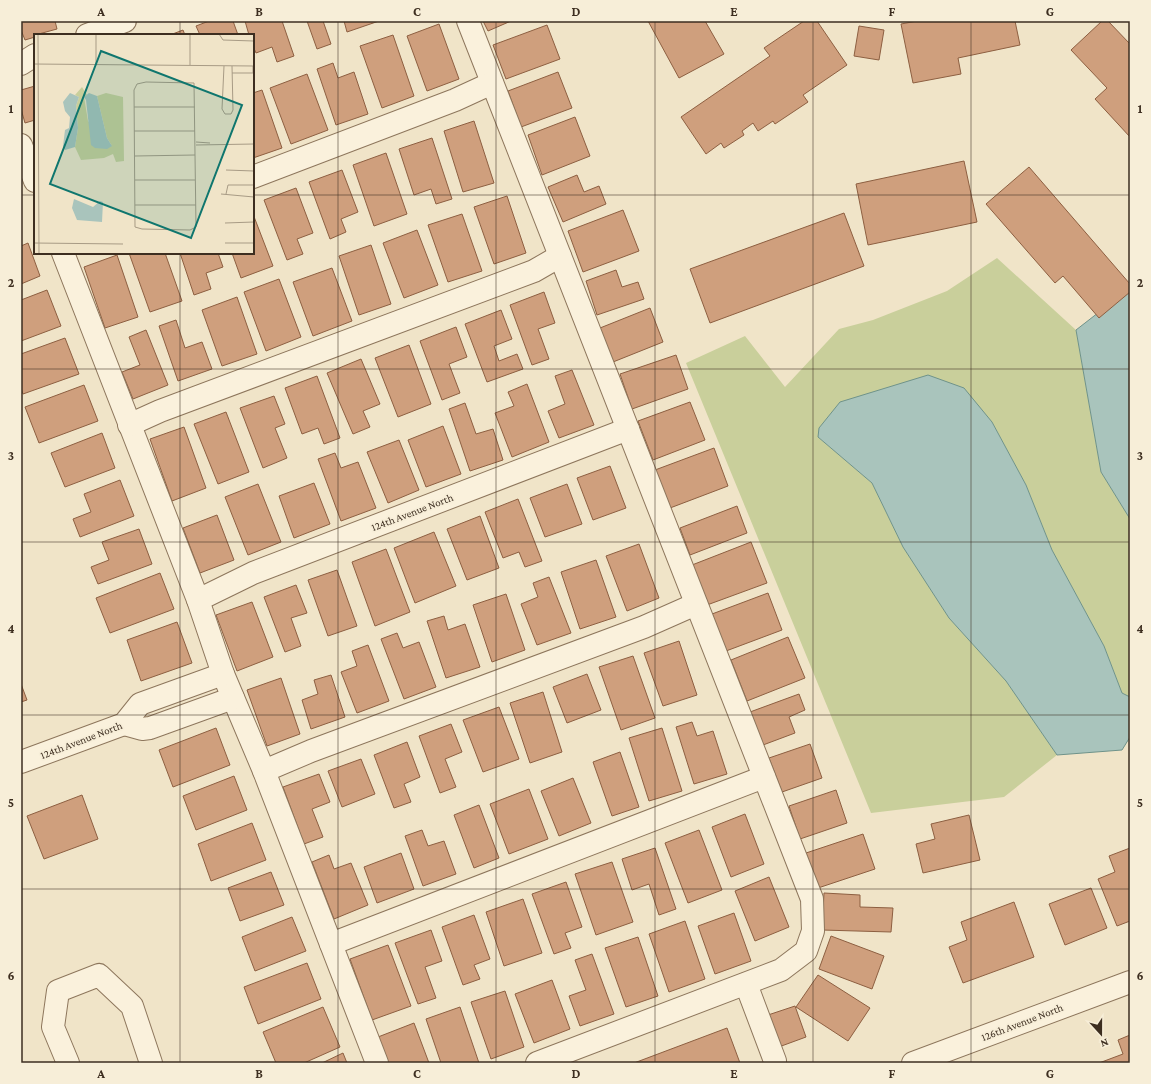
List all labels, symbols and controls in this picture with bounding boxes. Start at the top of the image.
text: A [96,4,105,19]
text: B [255,4,263,19]
text: C [413,4,421,19]
text: D [572,4,581,19]
text: E [730,4,738,19]
text: F [889,4,896,19]
text: G [1046,4,1054,19]
inset map [34,34,254,254]
text: 1 [9,101,14,116]
text: 1 [1138,101,1143,116]
text: 2 [8,275,15,290]
text: 2 [1137,275,1144,290]
text: 3 [8,448,14,463]
text: 3 [1137,448,1143,463]
street label: 124th Avenue North [369,491,455,533]
text: 4 [7,621,15,636]
text: 4 [1136,621,1144,636]
street label: 124th Avenue North [38,719,124,761]
text: 5 [8,795,14,810]
text: 5 [1137,795,1143,810]
text: 6 [7,968,15,983]
text: 6 [1136,968,1144,983]
street label: 126th Avenue North [979,1001,1065,1043]
north arrow [1081,1014,1121,1054]
text: N [1098,1036,1110,1050]
text: A [96,1066,105,1081]
text: B [255,1066,263,1081]
text: C [413,1066,421,1081]
text: D [572,1066,581,1081]
text: E [730,1066,738,1081]
text: F [889,1066,896,1081]
text: G [1046,1066,1054,1081]

